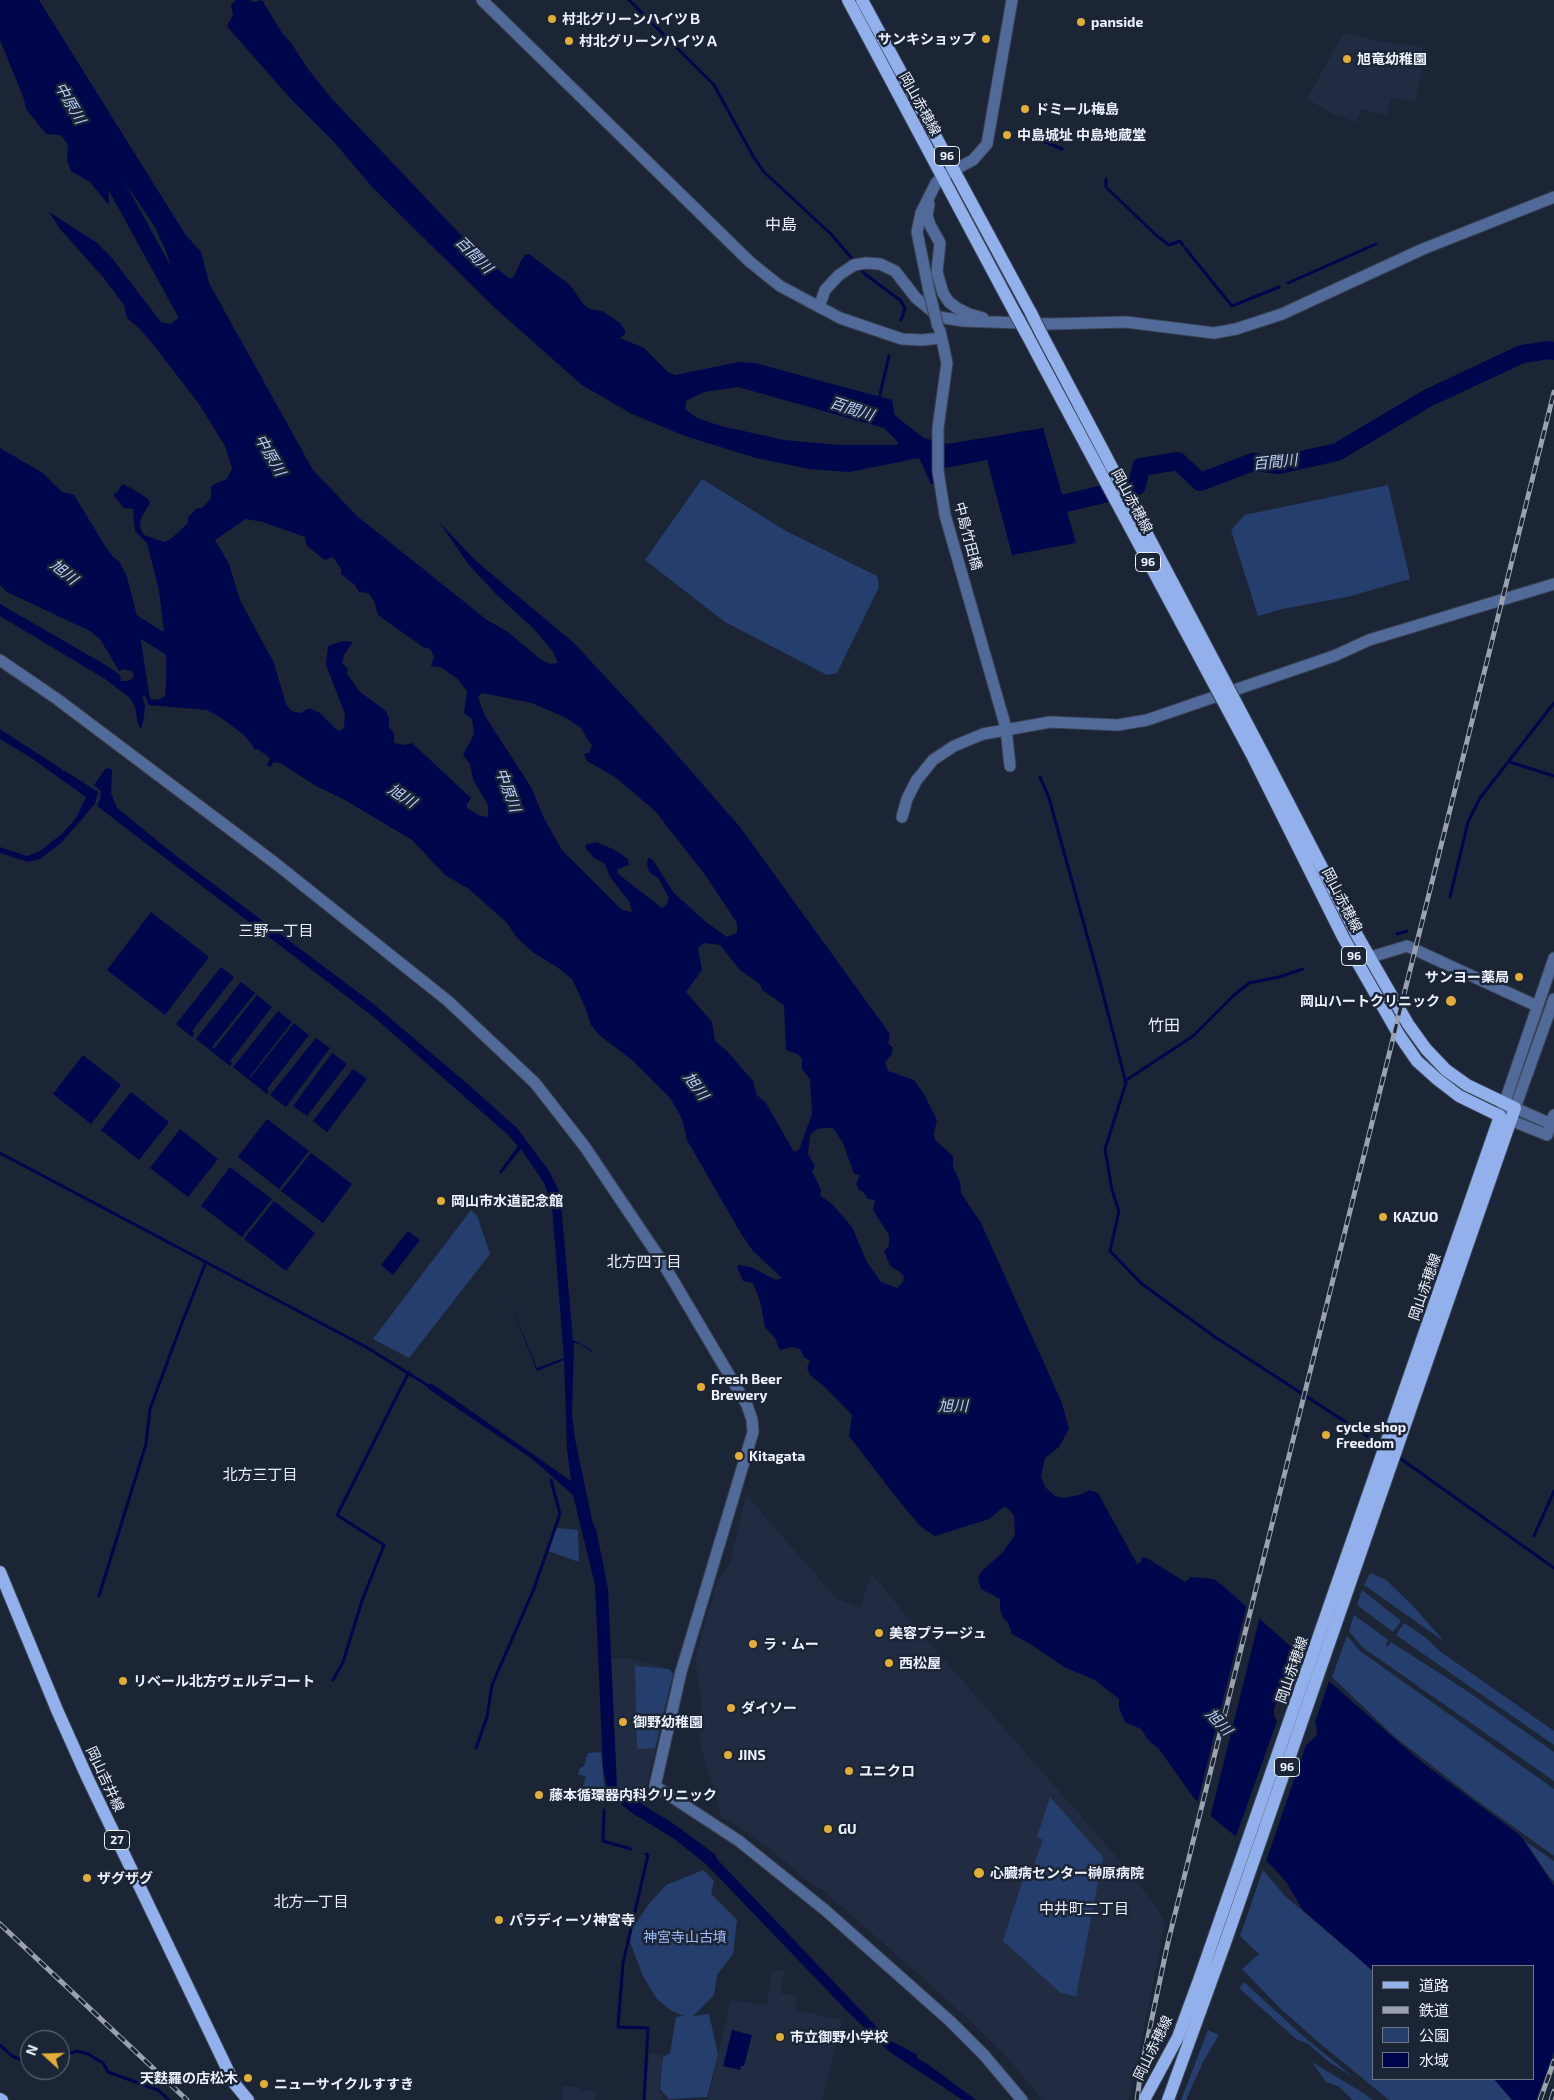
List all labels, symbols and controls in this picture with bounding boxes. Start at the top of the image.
place label: 村北グリーンハイツＢ [562,11,702,27]
marker: 村北グリーンハイツＢ [546,13,558,25]
place label: panside [1091,14,1143,30]
marker: panside [1075,16,1087,28]
place label: サンキショップ [878,31,976,47]
place label: 村北グリーンハイツＡ [579,33,719,49]
marker: サンキショップ [980,33,992,45]
marker: 村北グリーンハイツＡ [563,35,575,47]
place label: 旭竜幼稚園 [1357,51,1427,67]
marker: 旭竜幼稚園 [1341,53,1353,65]
street label: 岡山赤穂線 [896,69,944,139]
water label: 中原川 [51,79,89,127]
place label: ドミール梅島 [1035,101,1119,117]
marker: ドミール梅島 [1019,103,1031,115]
place label: 中島城址 中島地蔵堂 [1017,127,1146,143]
marker: 中島城址 中島地蔵堂 [1001,129,1013,141]
road number: 96 [934,146,960,166]
district label: 中島 [765,215,797,235]
water label: 百間川 [452,233,496,277]
water label: 百間川 [828,393,876,425]
water label: 中原川 [251,431,289,479]
water label: 百間川 [1252,451,1298,473]
street label: 岡山赤穂線 [1108,466,1156,536]
street label: 中島竹田橋 [951,500,985,572]
road number: 96 [1136,552,1160,572]
water label: 旭川 [47,556,81,588]
water label: 中原川 [492,766,524,814]
water label: 旭川 [385,780,419,812]
street label: 岡山赤穂線 [1319,865,1365,935]
district label: 三野一丁目 [239,922,313,940]
road number: 96 [1342,946,1366,966]
place label: サンヨー薬局 [1425,969,1509,985]
marker: サンヨー薬局 [1513,971,1525,983]
place label: 岡山ハートクリニック [1300,993,1440,1009]
marker: 岡山ハートクリニック [1444,994,1458,1008]
district label: 竹田 [1148,1016,1180,1036]
water label: 旭川 [680,1069,712,1103]
place label: 岡山市水道記念館 [451,1193,563,1209]
marker: 岡山市水道記念館 [435,1195,447,1207]
place label: KAZUO [1393,1209,1438,1225]
marker: KAZUO [1377,1211,1389,1223]
street label: 岡山赤穂線 [1406,1251,1444,1323]
district label: 北方四丁目 [607,1253,681,1271]
place label: Fresh Beer Brewery [711,1371,782,1404]
marker: Fresh Beer Brewery [695,1381,707,1393]
water label: 旭川 [938,1397,968,1415]
place label: cycle shop Freedom [1336,1419,1406,1451]
marker: cycle shop Freedom [1320,1429,1332,1441]
place label: Kitagata [749,1448,805,1464]
marker: Kitagata [733,1450,745,1462]
district label: 北方三丁目 [223,1466,297,1484]
place label: 美容プラージュ [889,1625,987,1641]
marker: 美容プラージュ [873,1627,885,1639]
street label: 岡山赤穂線 [1273,1634,1311,1706]
place label: ラ・ムー [763,1636,819,1652]
marker: ラ・ムー [747,1638,759,1650]
place label: 西松屋 [899,1655,941,1671]
marker: 西松屋 [883,1657,895,1669]
place label: リベール北方ヴェルデコート [133,1673,315,1689]
marker: リベール北方ヴェルデコート [117,1675,129,1687]
place label: ダイソー [741,1700,797,1716]
marker: ダイソー [725,1702,737,1714]
water label: 旭川 [1202,1705,1236,1739]
place label: 御野幼稚園 [633,1714,703,1730]
marker: 御野幼稚園 [617,1716,629,1728]
street label: 岡山吉井線 [83,1744,127,1814]
place label: JINS [738,1747,766,1763]
marker: JINS [722,1749,734,1761]
road number: 96 [1274,1758,1300,1776]
place label: ユニクロ [859,1763,915,1779]
marker: ユニクロ [843,1765,855,1777]
place label: 藤本循環器内科クリニック [549,1787,717,1803]
marker: 藤本循環器内科クリニック [533,1789,545,1801]
place label: GU [838,1821,857,1837]
marker: GU [822,1823,834,1835]
road number: 27 [104,1830,130,1850]
place label: 心臓病センター榊原病院 [990,1865,1144,1881]
marker: 心臓病センター榊原病院 [972,1866,986,1880]
place label: ザグザグ [97,1870,153,1886]
marker: ザグザグ [81,1872,93,1884]
district label: 北方一丁目 [274,1893,348,1911]
district label: 中井町二丁目 [1039,1900,1129,1918]
place label: パラディーソ神宮寺 [509,1912,635,1928]
marker: パラディーソ神宮寺 [493,1914,505,1926]
park label: 神宮寺山古墳 [643,1929,727,1945]
legend [1372,1965,1534,2080]
text: 道路 [1419,1976,1449,1994]
text: 鉄道 [1419,2001,1449,2019]
street label: 岡山赤穂線 [1130,2013,1176,2083]
text: 公園 [1419,2026,1449,2044]
place label: 市立御野小学校 [790,2029,888,2045]
north arrow [20,2030,70,2080]
marker: 市立御野小学校 [774,2031,786,2043]
text: N [22,2042,41,2058]
text: 水域 [1419,2051,1449,2069]
place label: 天麩羅の店松木 [140,2070,238,2086]
marker: 天麩羅の店松木 [242,2072,254,2084]
place label: ニューサイクルすすき [274,2076,414,2092]
marker: ニューサイクルすすき [258,2078,270,2090]

